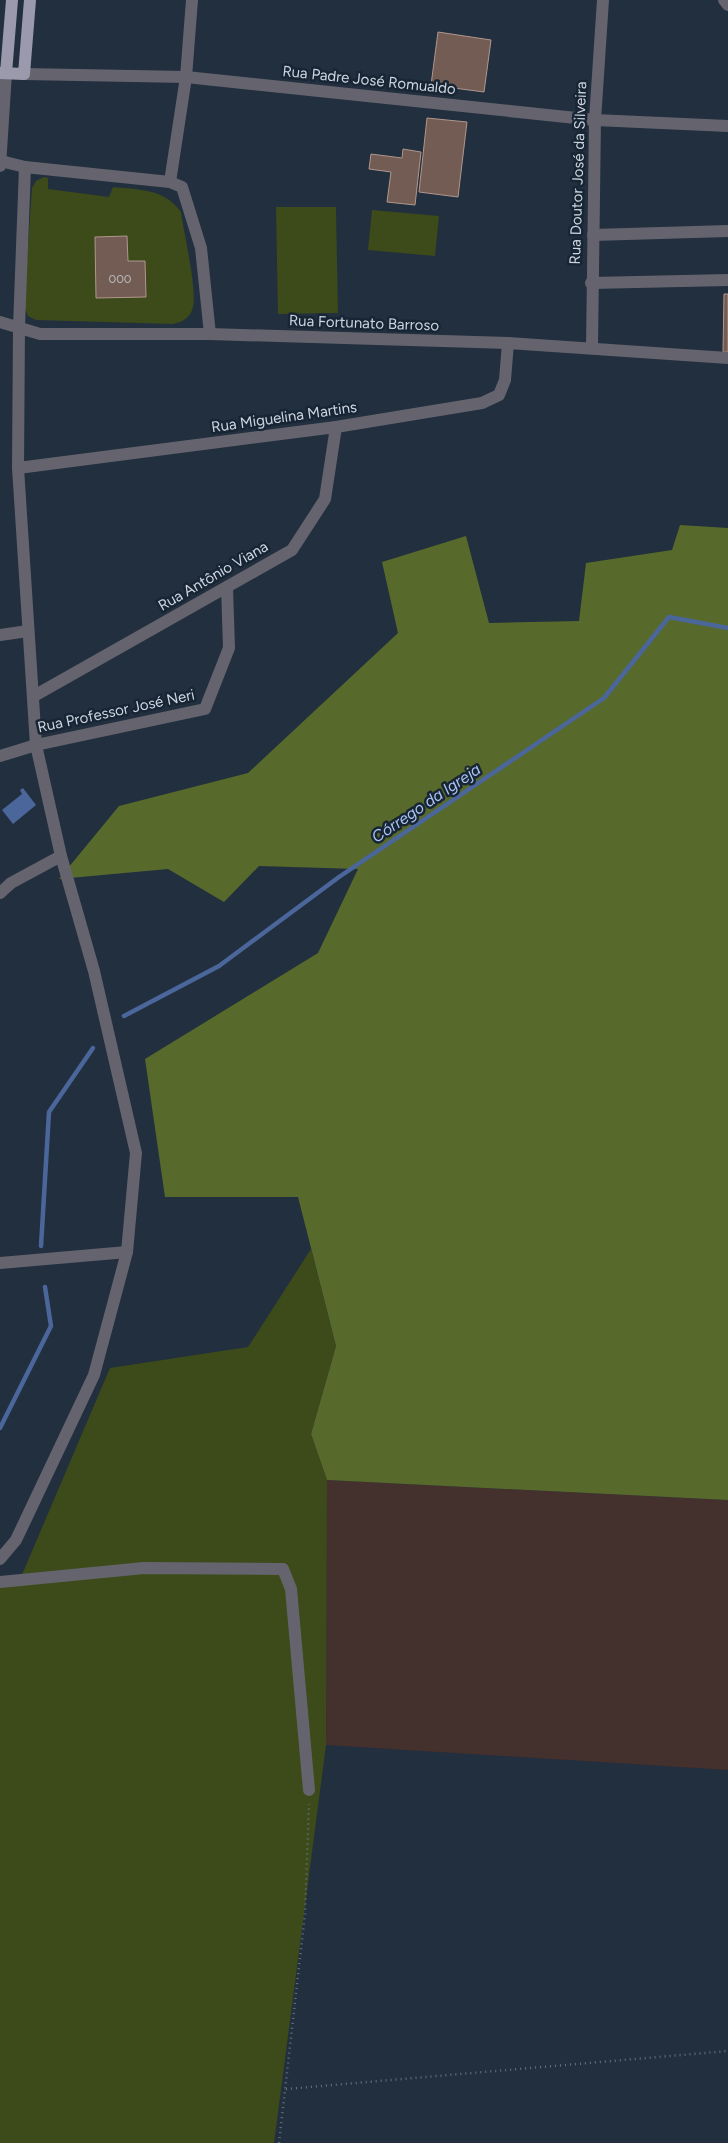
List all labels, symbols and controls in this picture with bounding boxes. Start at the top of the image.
street label: Rua Padre José Romualdo [282,62,457,98]
street label: Rua Doutor José da Silveira [566,81,590,265]
house number: 000 [108,272,132,286]
street label: Rua Fortunato Barroso [289,311,440,335]
street label: Rua Miguelina Martins [210,398,358,436]
street label: Rua Antônio Viana [155,537,271,615]
street label: Rua Professor José Neri [36,686,196,736]
water label: Córrego da Igreja [368,760,484,846]

